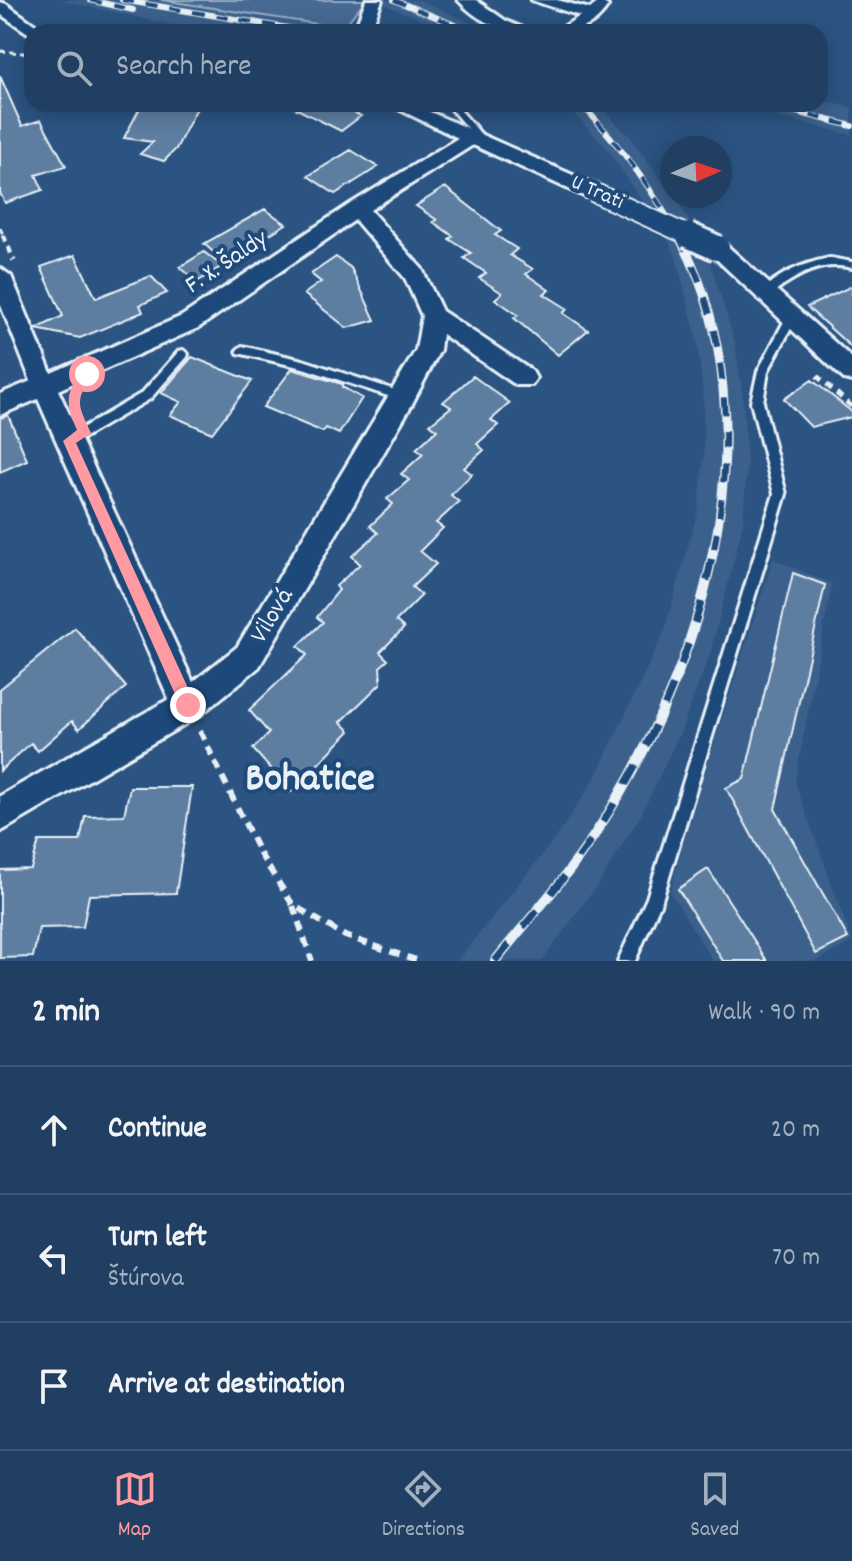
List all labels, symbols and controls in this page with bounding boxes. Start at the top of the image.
search box [24,24,828,112]
icon: search [52,46,96,90]
text: Search here [116,47,252,90]
north arrow [660,136,732,208]
street label: U Trati [566,168,628,218]
street label: F. X. Šaldy [178,221,276,304]
route start [69,356,105,392]
street label: Vilová [242,581,304,651]
route end [170,687,206,723]
district label: Bohatice [245,753,375,810]
text: 2 min [32,989,100,1038]
text: Walk · 90 m [708,995,820,1032]
icon: ahead [32,1108,76,1152]
text: Continue [108,1109,207,1152]
text: 20 m [771,1112,820,1149]
text: Turn left [108,1218,207,1261]
icon: left [32,1236,76,1280]
text: 70 m [772,1240,820,1277]
text: Štúrova [108,1261,184,1298]
icon: arrive [32,1364,76,1408]
text: Arrive at destination [108,1365,345,1408]
tab: Map [113,1467,157,1546]
tab: Directions [382,1467,465,1546]
tab: Saved [690,1467,739,1546]

